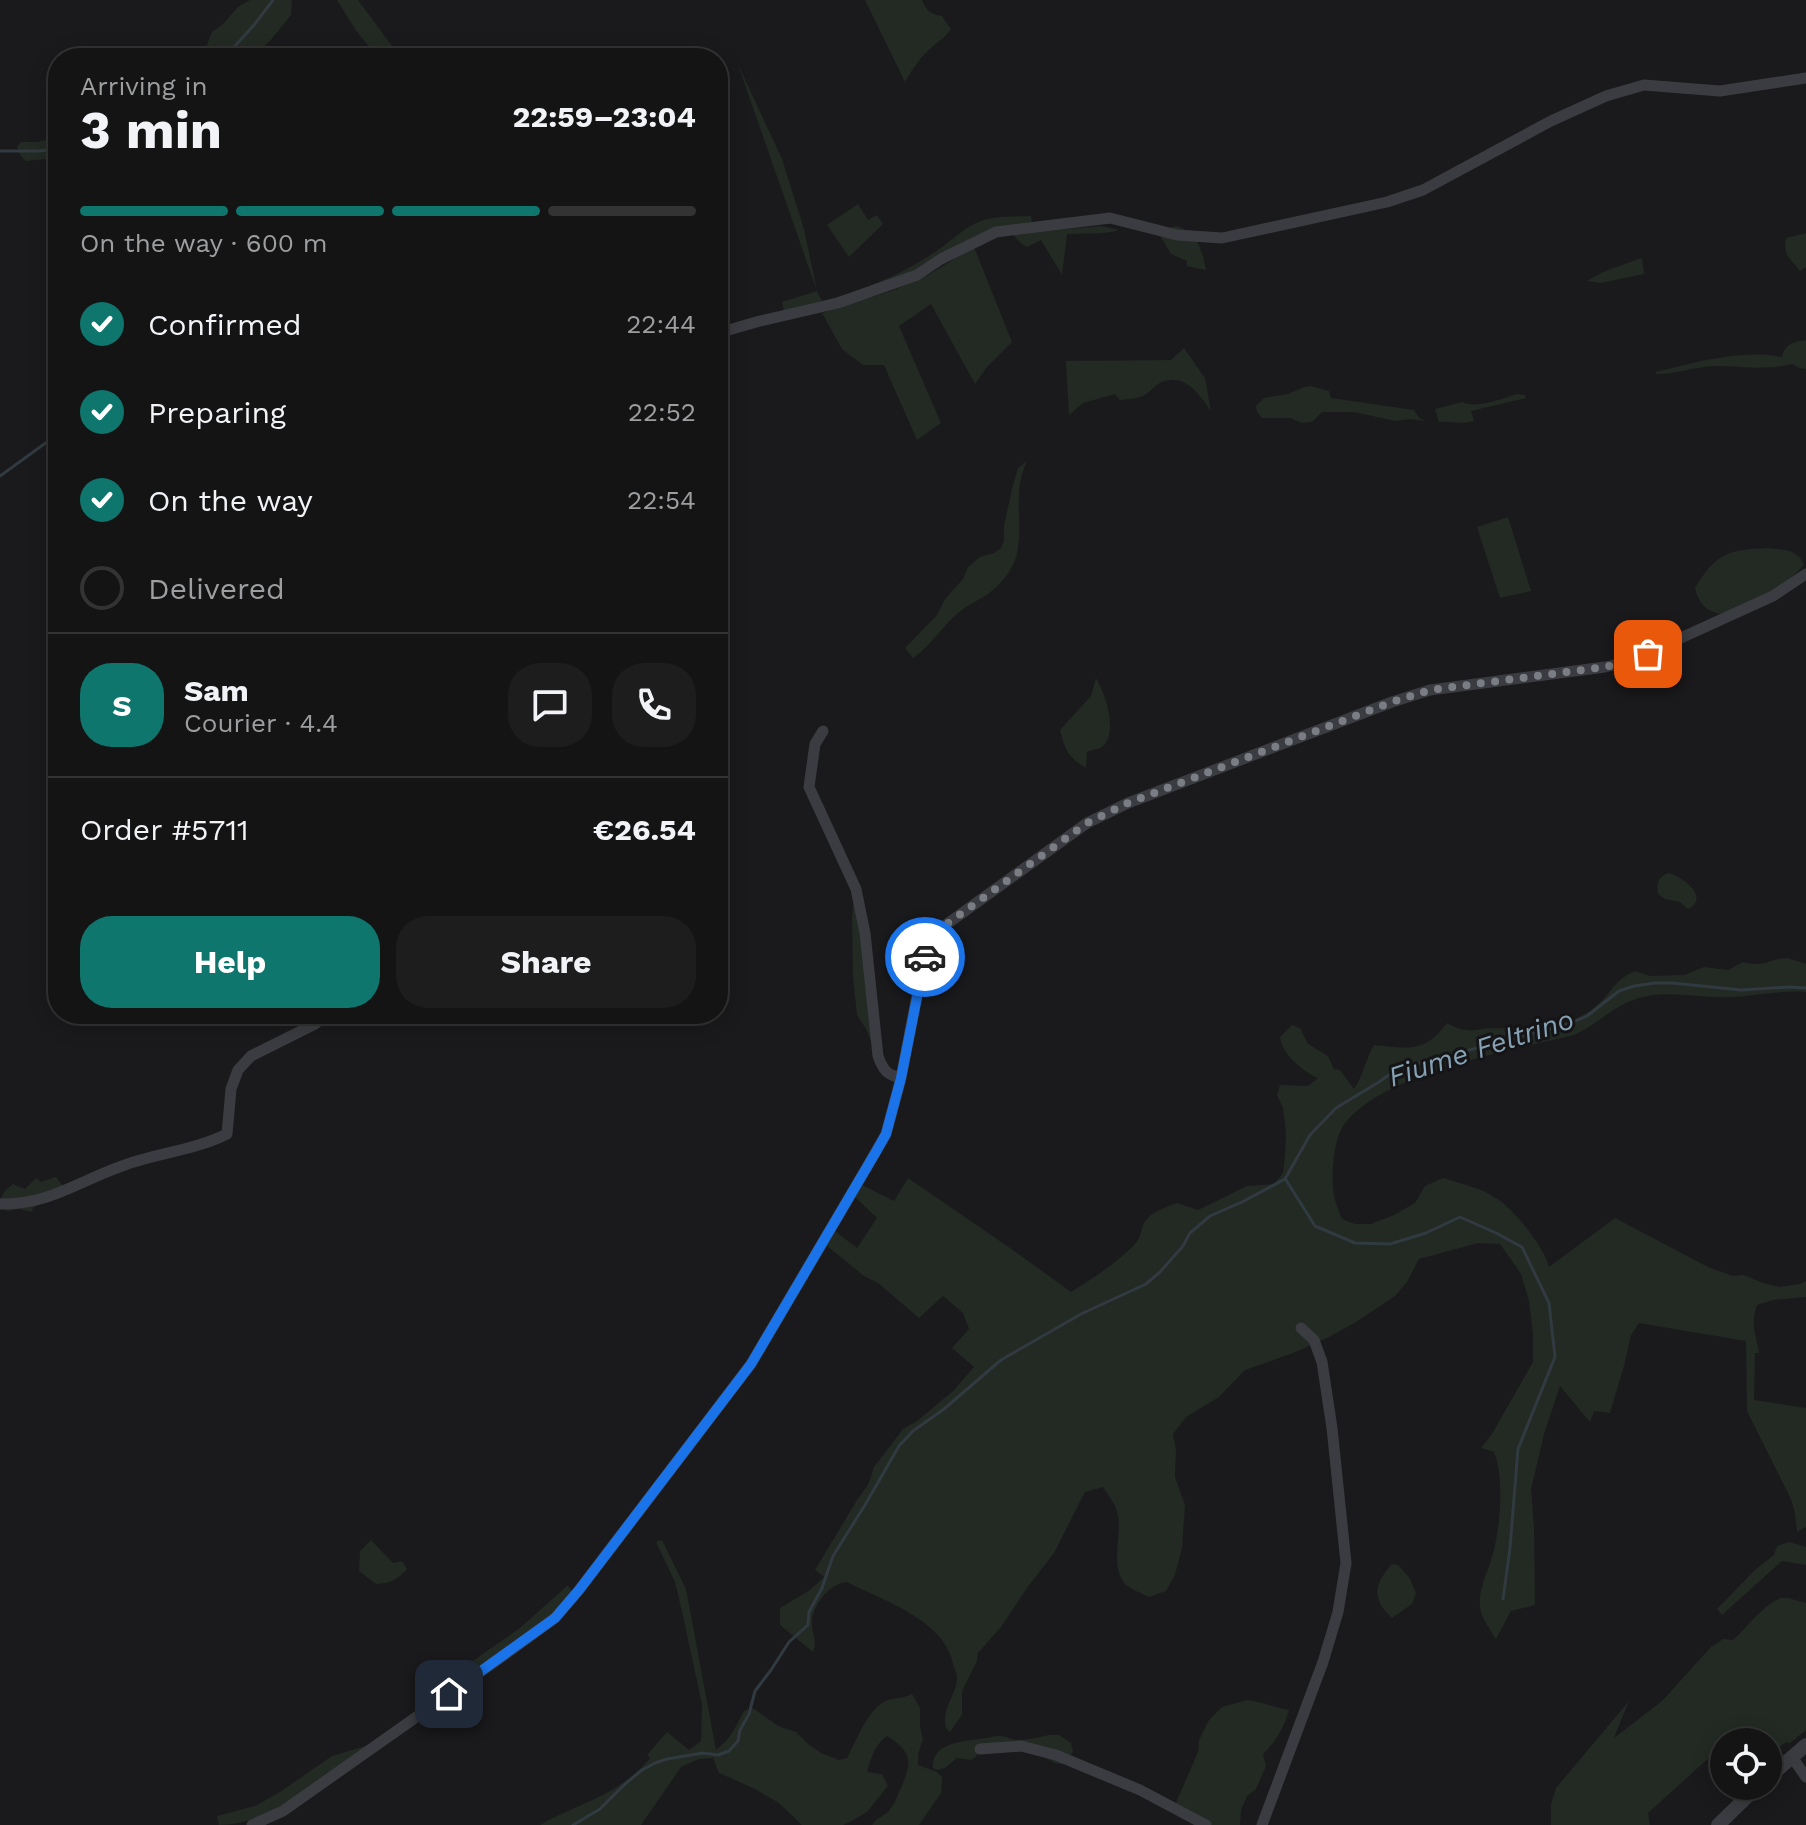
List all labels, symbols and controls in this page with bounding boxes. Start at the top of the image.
text: Arriving in [80,71,208,101]
text: 22:59–23:04 [512,99,696,134]
text: 3 min [80,100,222,161]
text: On the way · 600 m [80,228,328,258]
icon: check [80,302,124,346]
text: Confirmed [148,307,302,342]
text: 22:44 [626,309,696,339]
icon: check [80,390,124,434]
text: Preparing [148,395,286,430]
text: 22:52 [628,397,696,427]
icon: check [80,478,124,522]
text: On the way [148,483,313,518]
text: 22:54 [627,485,696,515]
text: Delivered [148,571,285,606]
pin [1614,620,1682,688]
icon: bag [1626,632,1670,676]
button: chat [508,663,592,747]
button: phone [612,663,696,747]
text: Sam [184,673,249,708]
text: S [112,688,132,723]
text: Courier · 4.4 [184,708,338,738]
text: Order #5711 [80,812,249,847]
text: €26.54 [593,812,696,847]
button: Help [80,916,380,1008]
button: Share [396,916,696,1008]
courier [885,917,965,997]
icon: car [903,935,947,979]
water label: Fiume Feltrino [1384,1002,1578,1094]
pin [415,1660,483,1728]
icon: home [427,1672,471,1716]
map controls [1710,1728,1782,1800]
button: locate [1710,1728,1782,1800]

